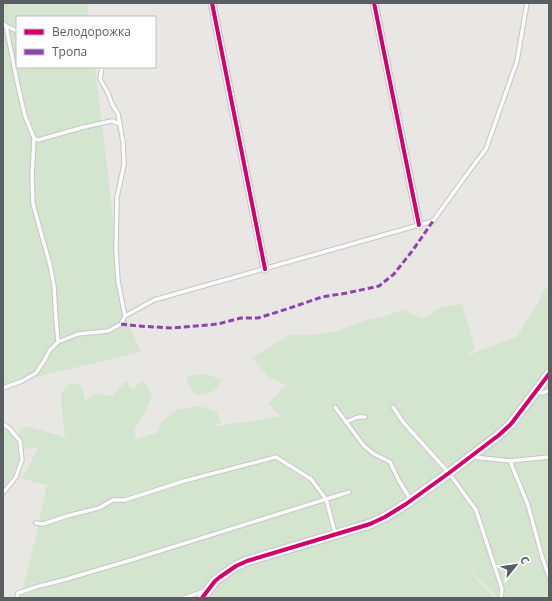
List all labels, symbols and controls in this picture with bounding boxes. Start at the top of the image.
legend [16,16,156,68]
text: Велодорожка [52,23,131,40]
text: Тропа [52,43,87,60]
north arrow [496,545,536,585]
text: С [517,553,533,567]

